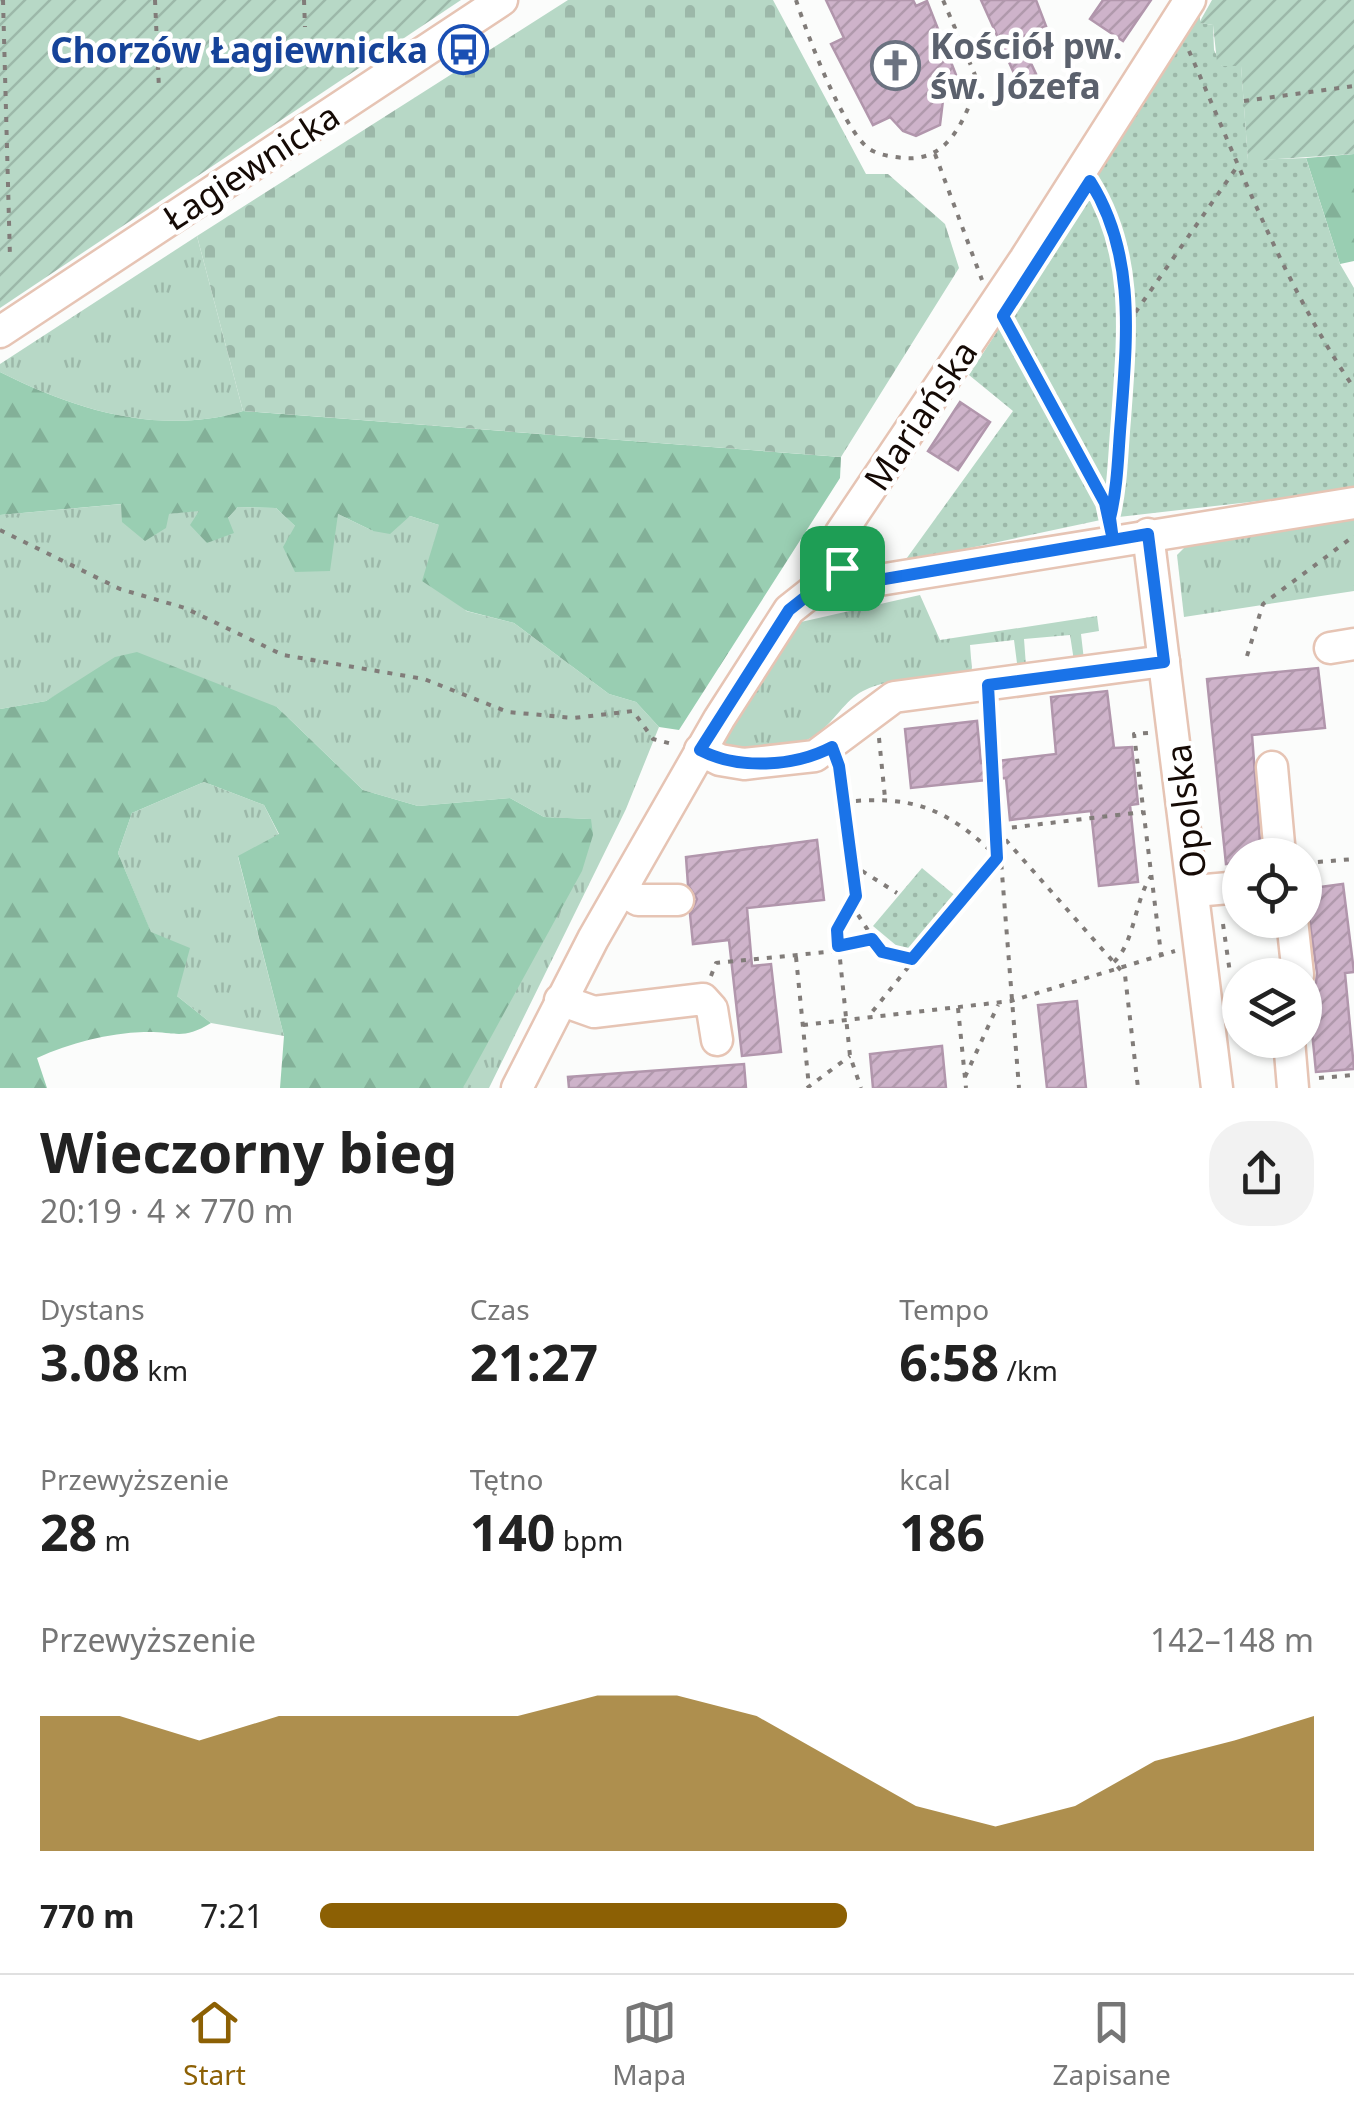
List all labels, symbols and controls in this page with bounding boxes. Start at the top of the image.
place label: Kościół pw. św. Józefa [930,22,1123,109]
bus stop icon: Chorzów Łagiewnicka [437,23,489,75]
place label: Chorzów Łagiewnicka [50,26,428,73]
church icon: Kościół pw. św. Józefa [869,39,921,91]
street label: Łagiewnicka [154,92,348,240]
street label: Mariańska [853,331,987,499]
pin [800,526,885,611]
icon: arrive [815,541,870,596]
street label: Opolska [1154,742,1216,880]
map controls [1222,838,1322,1058]
button: locate [1222,838,1322,938]
button: layers [1222,958,1322,1058]
text: Wieczorny bieg [40,1114,457,1189]
button: share [1209,1121,1314,1226]
text: 20:19 · 4 × 770 m [40,1189,293,1232]
text: Dystans [40,1290,145,1328]
text: Czas [470,1290,530,1328]
text: Tempo [899,1290,989,1328]
text: 3.08 [40,1328,140,1396]
text: 21:27 [470,1328,598,1396]
text: 6:58 [899,1328,999,1396]
text: km [140,1351,188,1389]
text: /km [999,1351,1058,1389]
text: Przewyższenie [40,1460,229,1498]
text: Tętno [470,1460,543,1498]
text: kcal [899,1460,951,1498]
text: 28 [40,1498,97,1566]
text: 140 [470,1498,555,1566]
text: 186 [899,1498,985,1566]
text: m [97,1521,131,1559]
text: bpm [555,1521,623,1559]
text: Przewyższenie [40,1618,256,1661]
text: 142–148 m [1150,1618,1314,1661]
text: 770 m [40,1894,134,1937]
text: 7:21 [200,1894,264,1937]
tab: Start [183,1995,246,2093]
tab: Mapa [612,1995,686,2093]
tab: Zapisane [1052,1995,1171,2093]

